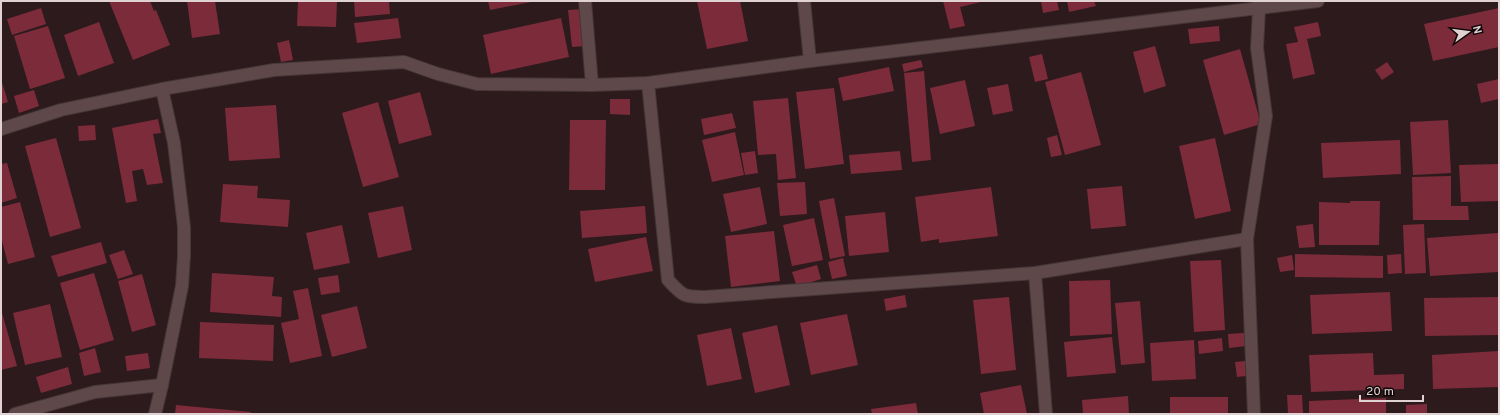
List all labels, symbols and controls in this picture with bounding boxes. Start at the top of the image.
north arrow [1448,12,1488,52]
text: N [1469,24,1484,35]
scale bar [1360,377,1423,403]
text: 20 m [1366,384,1394,400]

